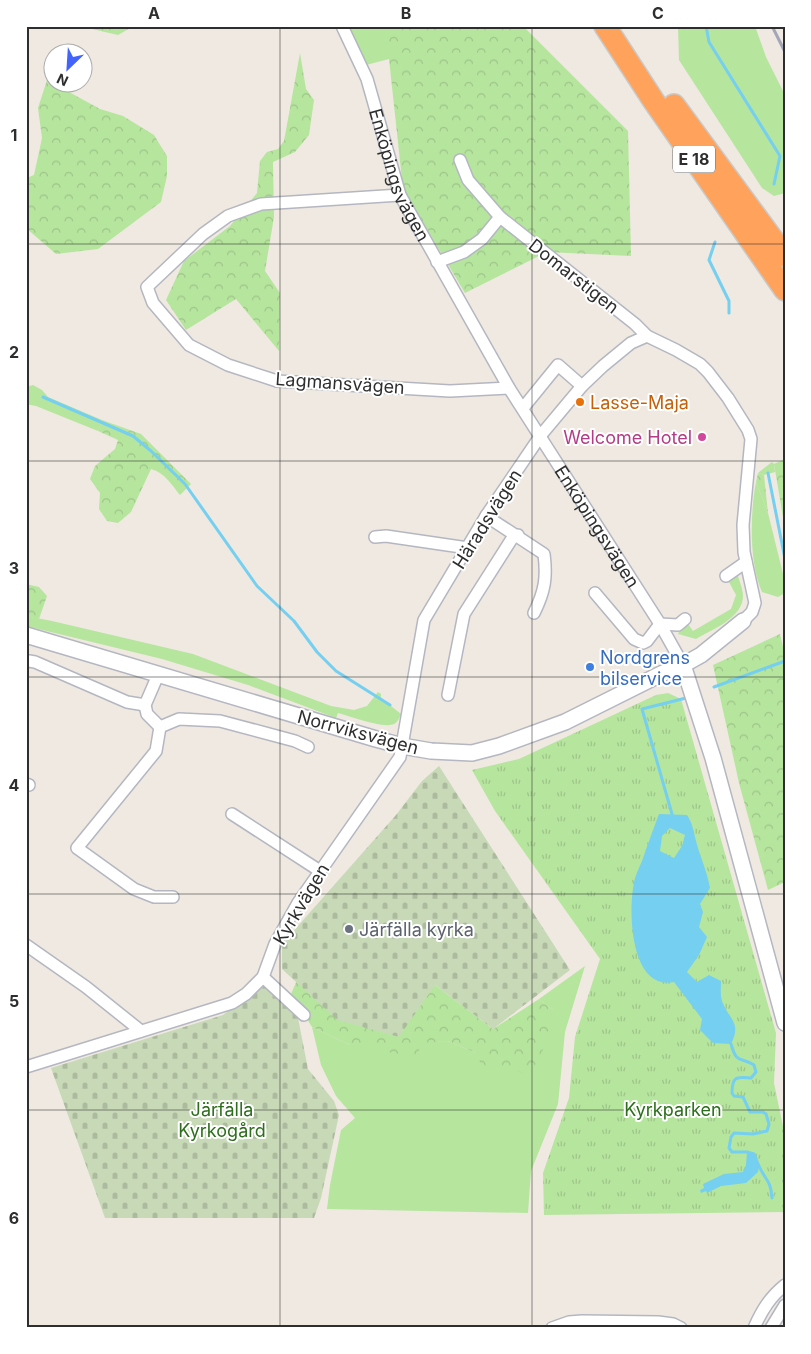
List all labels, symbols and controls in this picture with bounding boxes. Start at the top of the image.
text: A [148,3,160,23]
text: B [401,3,411,23]
text: C [652,3,664,23]
north arrow [42,42,92,92]
text: N [54,70,71,90]
street label: Enköpingsvägen [365,106,434,245]
text: 1 [11,125,17,145]
road number: E 18 [673,146,715,172]
street label: Domarstigen [525,234,623,318]
text: 2 [9,342,19,362]
street label: Lagmansvägen [275,368,405,398]
place label: Lasse-Maja [590,392,689,413]
marker: Lasse-Maja [574,396,586,408]
place label: Welcome Hotel [563,427,692,448]
marker: Welcome Hotel [696,431,708,443]
street label: Enköpingsvägen [551,461,644,591]
street label: Häradsvägen [448,465,526,573]
text: 3 [9,558,19,578]
place label: Nordgrens bilservice [600,647,690,689]
marker: Nordgrens bilservice [584,661,596,673]
street label: Norrviksvägen [295,706,421,758]
text: 4 [9,775,20,795]
street label: Kyrkvägen [269,860,333,948]
place label: Järfälla kyrka [359,919,474,940]
marker: Järfälla kyrka [343,923,355,935]
text: 5 [9,991,19,1011]
park label: Järfälla Kyrkogård [178,1099,266,1141]
park label: Kyrkparken [624,1099,722,1120]
text: 6 [9,1208,19,1228]

